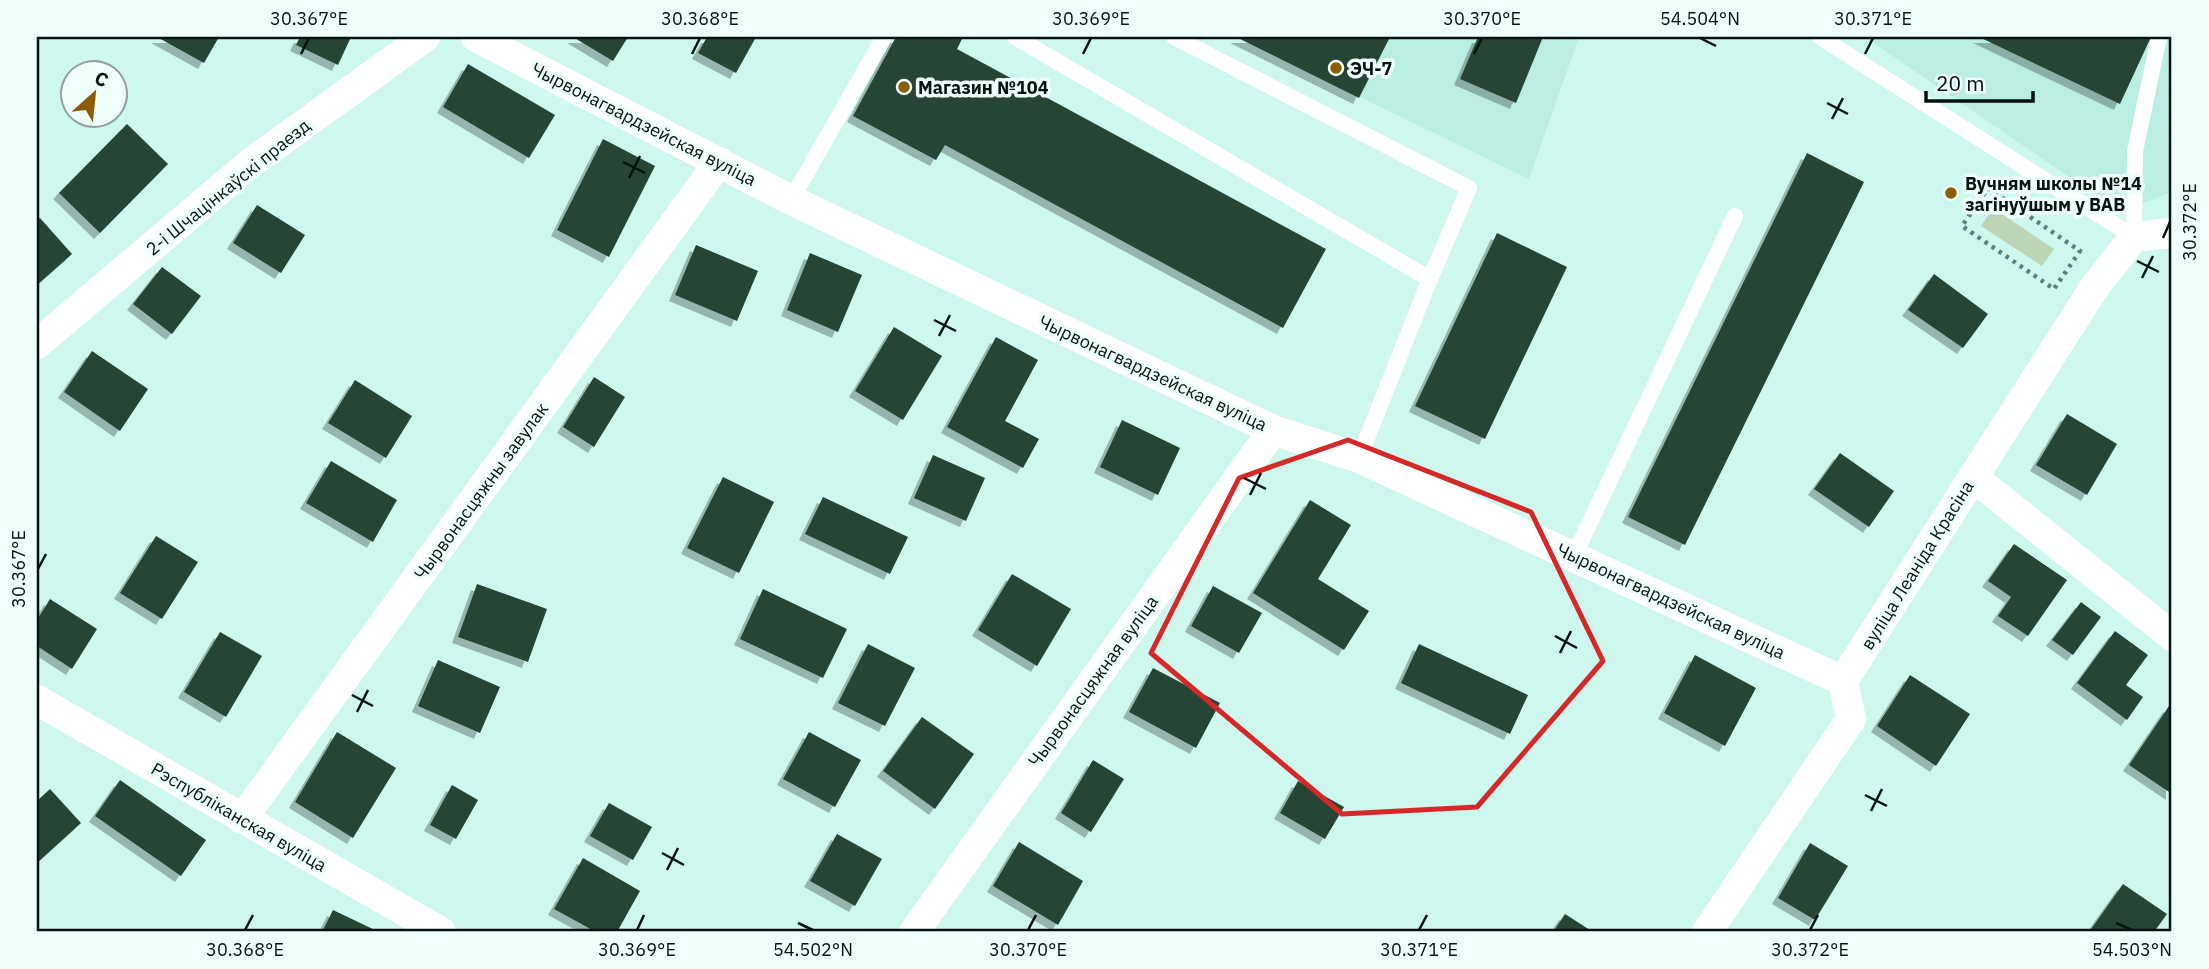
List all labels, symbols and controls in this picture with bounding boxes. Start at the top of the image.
text: 30.367°E [270,7,348,30]
text: 30.368°E [661,7,739,30]
text: 30.369°E [1052,7,1130,30]
text: 30.370°E [1443,7,1521,30]
text: 54.504°N [1660,7,1740,30]
text: 30.371°E [1834,7,1912,30]
street label: Чырвонагвардзейская вуліца [528,57,761,191]
place label: ЭЧ-7 [1350,57,1392,80]
north arrow [60,60,130,130]
marker: ЭЧ-7 [1328,60,1344,76]
scale bar [1926,60,2032,104]
text: С [91,65,113,92]
text: 20 m [1936,69,1985,97]
place label: Магазин №104 [918,76,1049,99]
marker: Магазин №104 [896,79,912,95]
street label: 2-і Шчацінкаўскі праезд [141,113,315,260]
place label: Вучням школы №14 загінуўшым у ВАВ [1965,172,2142,216]
text: 30.372°E [2178,183,2201,261]
marker: Вучням школы №14 загінуўшым у ВАВ [1943,185,1959,201]
street label: Чырвонагвардзейская вуліца [1035,310,1271,436]
street label: Чырвонасцяжны завулак [409,398,553,584]
street label: вуліца Леаніда Красіна [1856,476,1979,654]
text: 30.367°E [7,530,30,608]
street label: Чырвонагвардзейская вуліца [1553,538,1789,664]
street label: Чырвонасцяжная вуліца [1023,590,1163,771]
street label: Рэспубліканская вуліца [147,757,331,877]
text: 30.368°E [206,938,284,961]
text: 30.369°E [598,938,676,961]
text: 54.502°N [773,938,853,961]
text: 30.370°E [989,938,1067,961]
text: 30.371°E [1380,938,1458,961]
text: 30.372°E [1771,938,1849,961]
text: 54.503°N [2092,938,2172,961]

